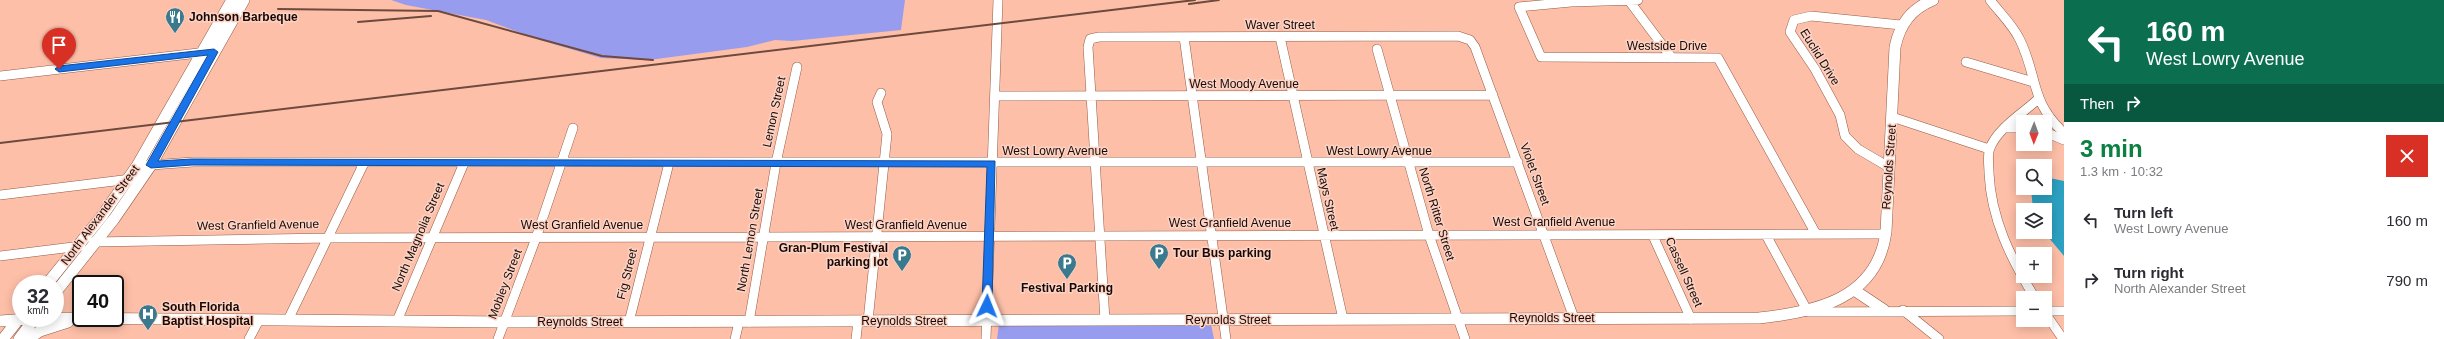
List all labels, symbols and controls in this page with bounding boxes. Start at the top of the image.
restaurant icon: Johnson Barbeque [164,6,186,34]
place label: Johnson Barbeque [189,10,298,24]
icon: left [2080,16,2132,68]
text: 160 m [2146,16,2225,47]
street label: Waver Street [1245,18,1315,32]
street label: Euclid Drive [1797,26,1843,88]
pin [42,28,76,69]
icon: arrive [48,34,70,56]
street label: Westside Drive [1627,39,1708,53]
text: West Lowry Avenue [2146,49,2304,69]
street label: Lemon Street [760,75,788,149]
street label: West Moody Avenue [1189,77,1299,91]
icon: right [2122,92,2144,114]
text: Then [2080,95,2114,112]
north arrow [2016,115,2052,151]
map controls [2016,115,2052,327]
street label: Reynolds Street [1879,123,1899,210]
text: 3 min [2080,135,2143,162]
button: close [2386,135,2428,177]
street label: Violet Street [1517,141,1553,208]
street label: West Lowry Avenue [1002,144,1108,158]
street label: West Lowry Avenue [1326,144,1432,158]
button: search [2016,159,2052,195]
street label: North Alexander Street [58,162,143,268]
text: 1.3 km · 10:32 [2080,164,2163,179]
street label: Mays Street [1314,166,1342,232]
street label: North Ritter Street [1416,166,1458,263]
street label: North Magnolia Street [389,180,448,293]
street label: North Lemon Street [734,187,766,293]
button: layers [2016,203,2052,239]
text: Turn left [2114,204,2173,221]
icon: left [2080,209,2102,231]
text: 160 m [2386,212,2428,229]
street label: West Granfield Avenue [1493,215,1615,229]
street label: West Granfield Avenue [1169,216,1291,230]
street label: West Granfield Avenue [197,217,320,233]
street label: West Granfield Avenue [521,218,643,232]
street label: West Granfield Avenue [845,218,967,232]
text: West Lowry Avenue [2114,221,2228,236]
street label: Cassell Street [1662,235,1706,310]
place label: Gran-Plum Festival parking lot [779,241,888,269]
parking icon: Tour Bus parking [1148,242,1170,270]
parking icon: Gran-Plum Festival parking lot [891,244,913,272]
street label: Mobley Street [485,246,525,321]
street label: Fig Street [614,246,640,301]
place label: Tour Bus parking [1173,246,1271,260]
button: + [2016,247,2052,283]
parking icon: Festival Parking [1056,252,1078,280]
text: Turn right [2114,264,2184,281]
icon: right [2080,269,2102,291]
text: 790 m [2386,272,2428,289]
speed limit sign: 40 [72,275,124,327]
place label: Festival Parking [1021,281,1113,295]
text: North Alexander Street [2114,281,2246,296]
text: 32 [27,285,49,307]
position arrow [966,285,1008,327]
button: − [2016,291,2052,327]
place label: South Florida Baptist Hospital [162,300,253,328]
hospital icon: South Florida Baptist Hospital [137,303,159,331]
text: km/h [27,305,49,316]
street label: Reynolds Street [1509,311,1595,325]
street label: Reynolds Street [1185,313,1271,327]
street label: Reynolds Street [861,314,947,328]
street label: Reynolds Street [537,315,623,329]

